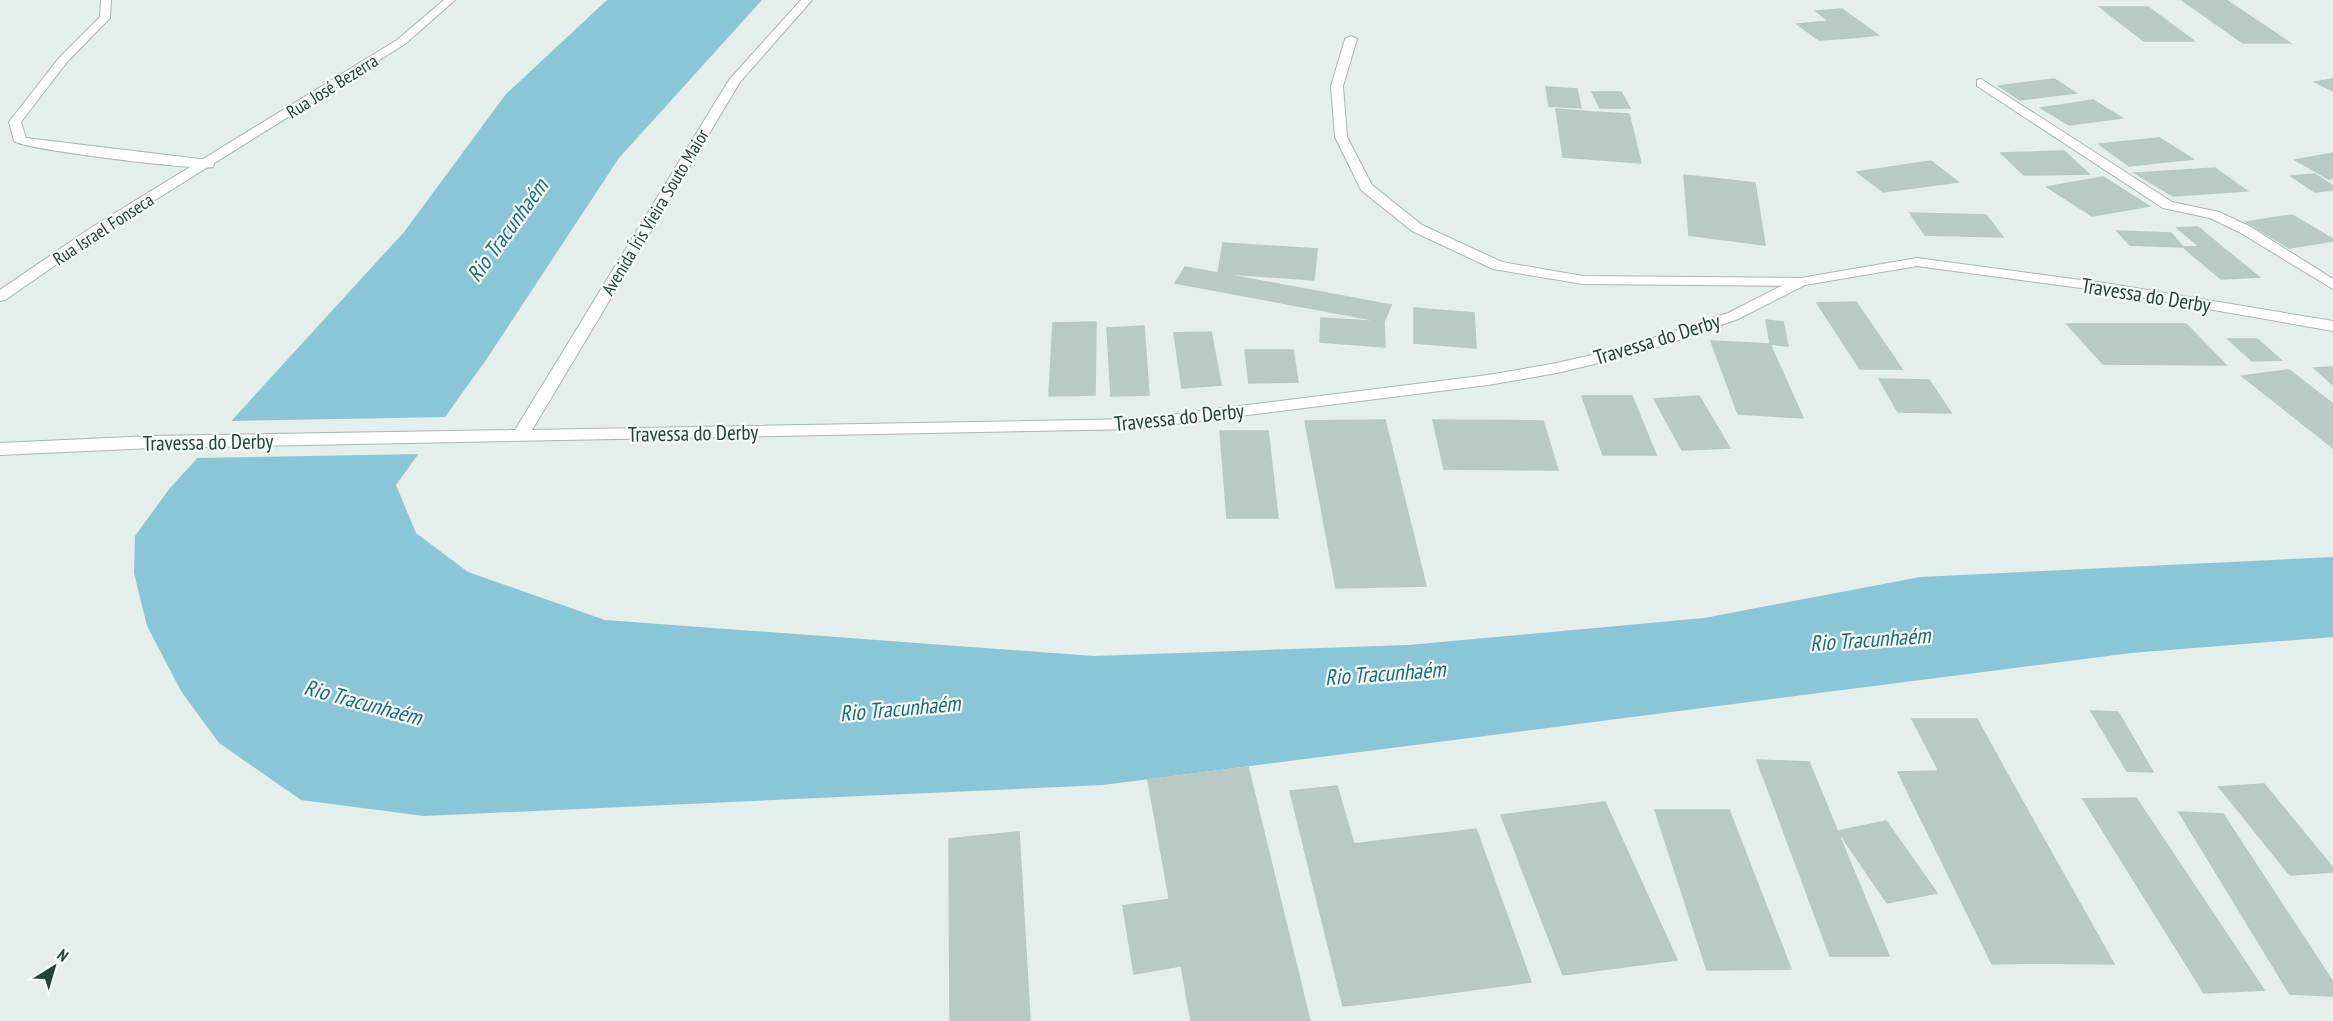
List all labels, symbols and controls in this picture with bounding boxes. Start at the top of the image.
street label: Rua José Bezerra [282,49,382,123]
street label: Avenida Íris Vieira Souto Maior [596,125,714,299]
water label: Rio Tracunhaém [460,172,555,287]
street label: Rua Israel Fonseca [48,188,158,270]
street label: Travessa do Derby [2079,271,2213,319]
street label: Travessa do Derby [1591,307,1723,371]
street label: Travessa do Derby [1113,397,1245,437]
street label: Travessa do Derby [628,418,759,448]
street label: Travessa do Derby [143,427,274,457]
water label: Rio Tracunhaém [1809,621,1933,657]
water label: Rio Tracunhaém [1324,655,1448,691]
water label: Rio Tracunhaém [301,673,427,732]
water label: Rio Tracunhaém [839,689,963,727]
north arrow [24,937,84,997]
text: N [54,944,72,966]

